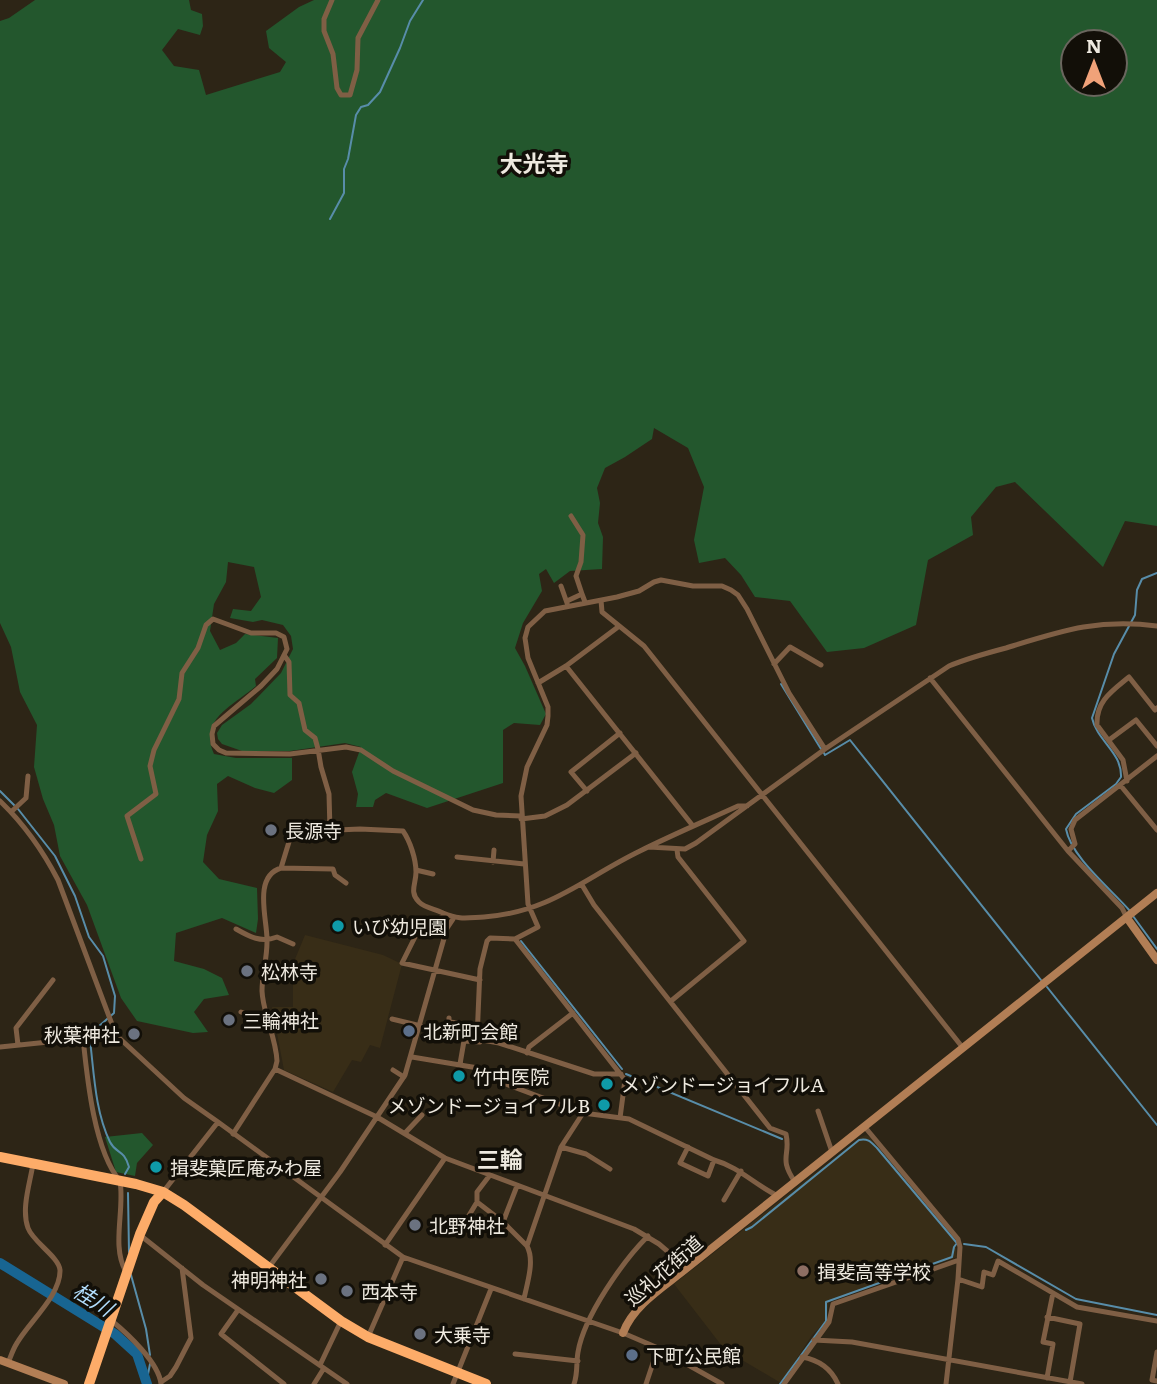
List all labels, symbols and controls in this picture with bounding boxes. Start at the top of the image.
north arrow [1059,28,1129,98]
text: N [1086,31,1102,59]
district label: 大光寺 [500,145,569,179]
place label: 長源寺 [285,816,342,844]
marker: 長源寺 [263,822,279,838]
place label: いび幼児園 [352,912,447,940]
marker: いび幼児園 [330,918,346,934]
place label: 松林寺 [261,957,318,985]
marker: 松林寺 [239,963,255,979]
place label: 三輪神社 [243,1006,319,1034]
marker: 三輪神社 [221,1012,237,1028]
place label: 北新町会館 [423,1017,518,1045]
place label: 秋葉神社 [44,1020,120,1048]
marker: 北新町会館 [401,1023,417,1039]
marker: 秋葉神社 [126,1026,142,1042]
place label: 竹中医院 [473,1062,549,1090]
marker: 竹中医院 [451,1068,467,1084]
place label: メゾンドージョイフルA [621,1070,825,1098]
marker: メゾンドージョイフルA [599,1076,615,1092]
place label: メゾンドージョイフルB [388,1091,590,1119]
marker: メゾンドージョイフルB [596,1097,612,1113]
district label: 三輪 [477,1141,523,1175]
place label: 揖斐菓匠庵みわ屋 [170,1153,322,1181]
marker: 揖斐菓匠庵みわ屋 [148,1159,164,1175]
place label: 北野神社 [429,1211,505,1239]
marker: 北野神社 [407,1217,423,1233]
street label: 巡礼花街道 [618,1228,708,1312]
place label: 揖斐高等学校 [817,1257,931,1285]
marker: 揖斐高等学校 [795,1263,811,1279]
place label: 神明神社 [231,1265,307,1293]
marker: 神明神社 [313,1271,329,1287]
water label: 桂川 [68,1274,122,1323]
place label: 西本寺 [361,1277,418,1305]
marker: 西本寺 [339,1283,355,1299]
place label: 大乗寺 [434,1320,491,1348]
marker: 大乗寺 [412,1326,428,1342]
place label: 下町公民館 [646,1341,741,1369]
marker: 下町公民館 [624,1347,640,1363]

